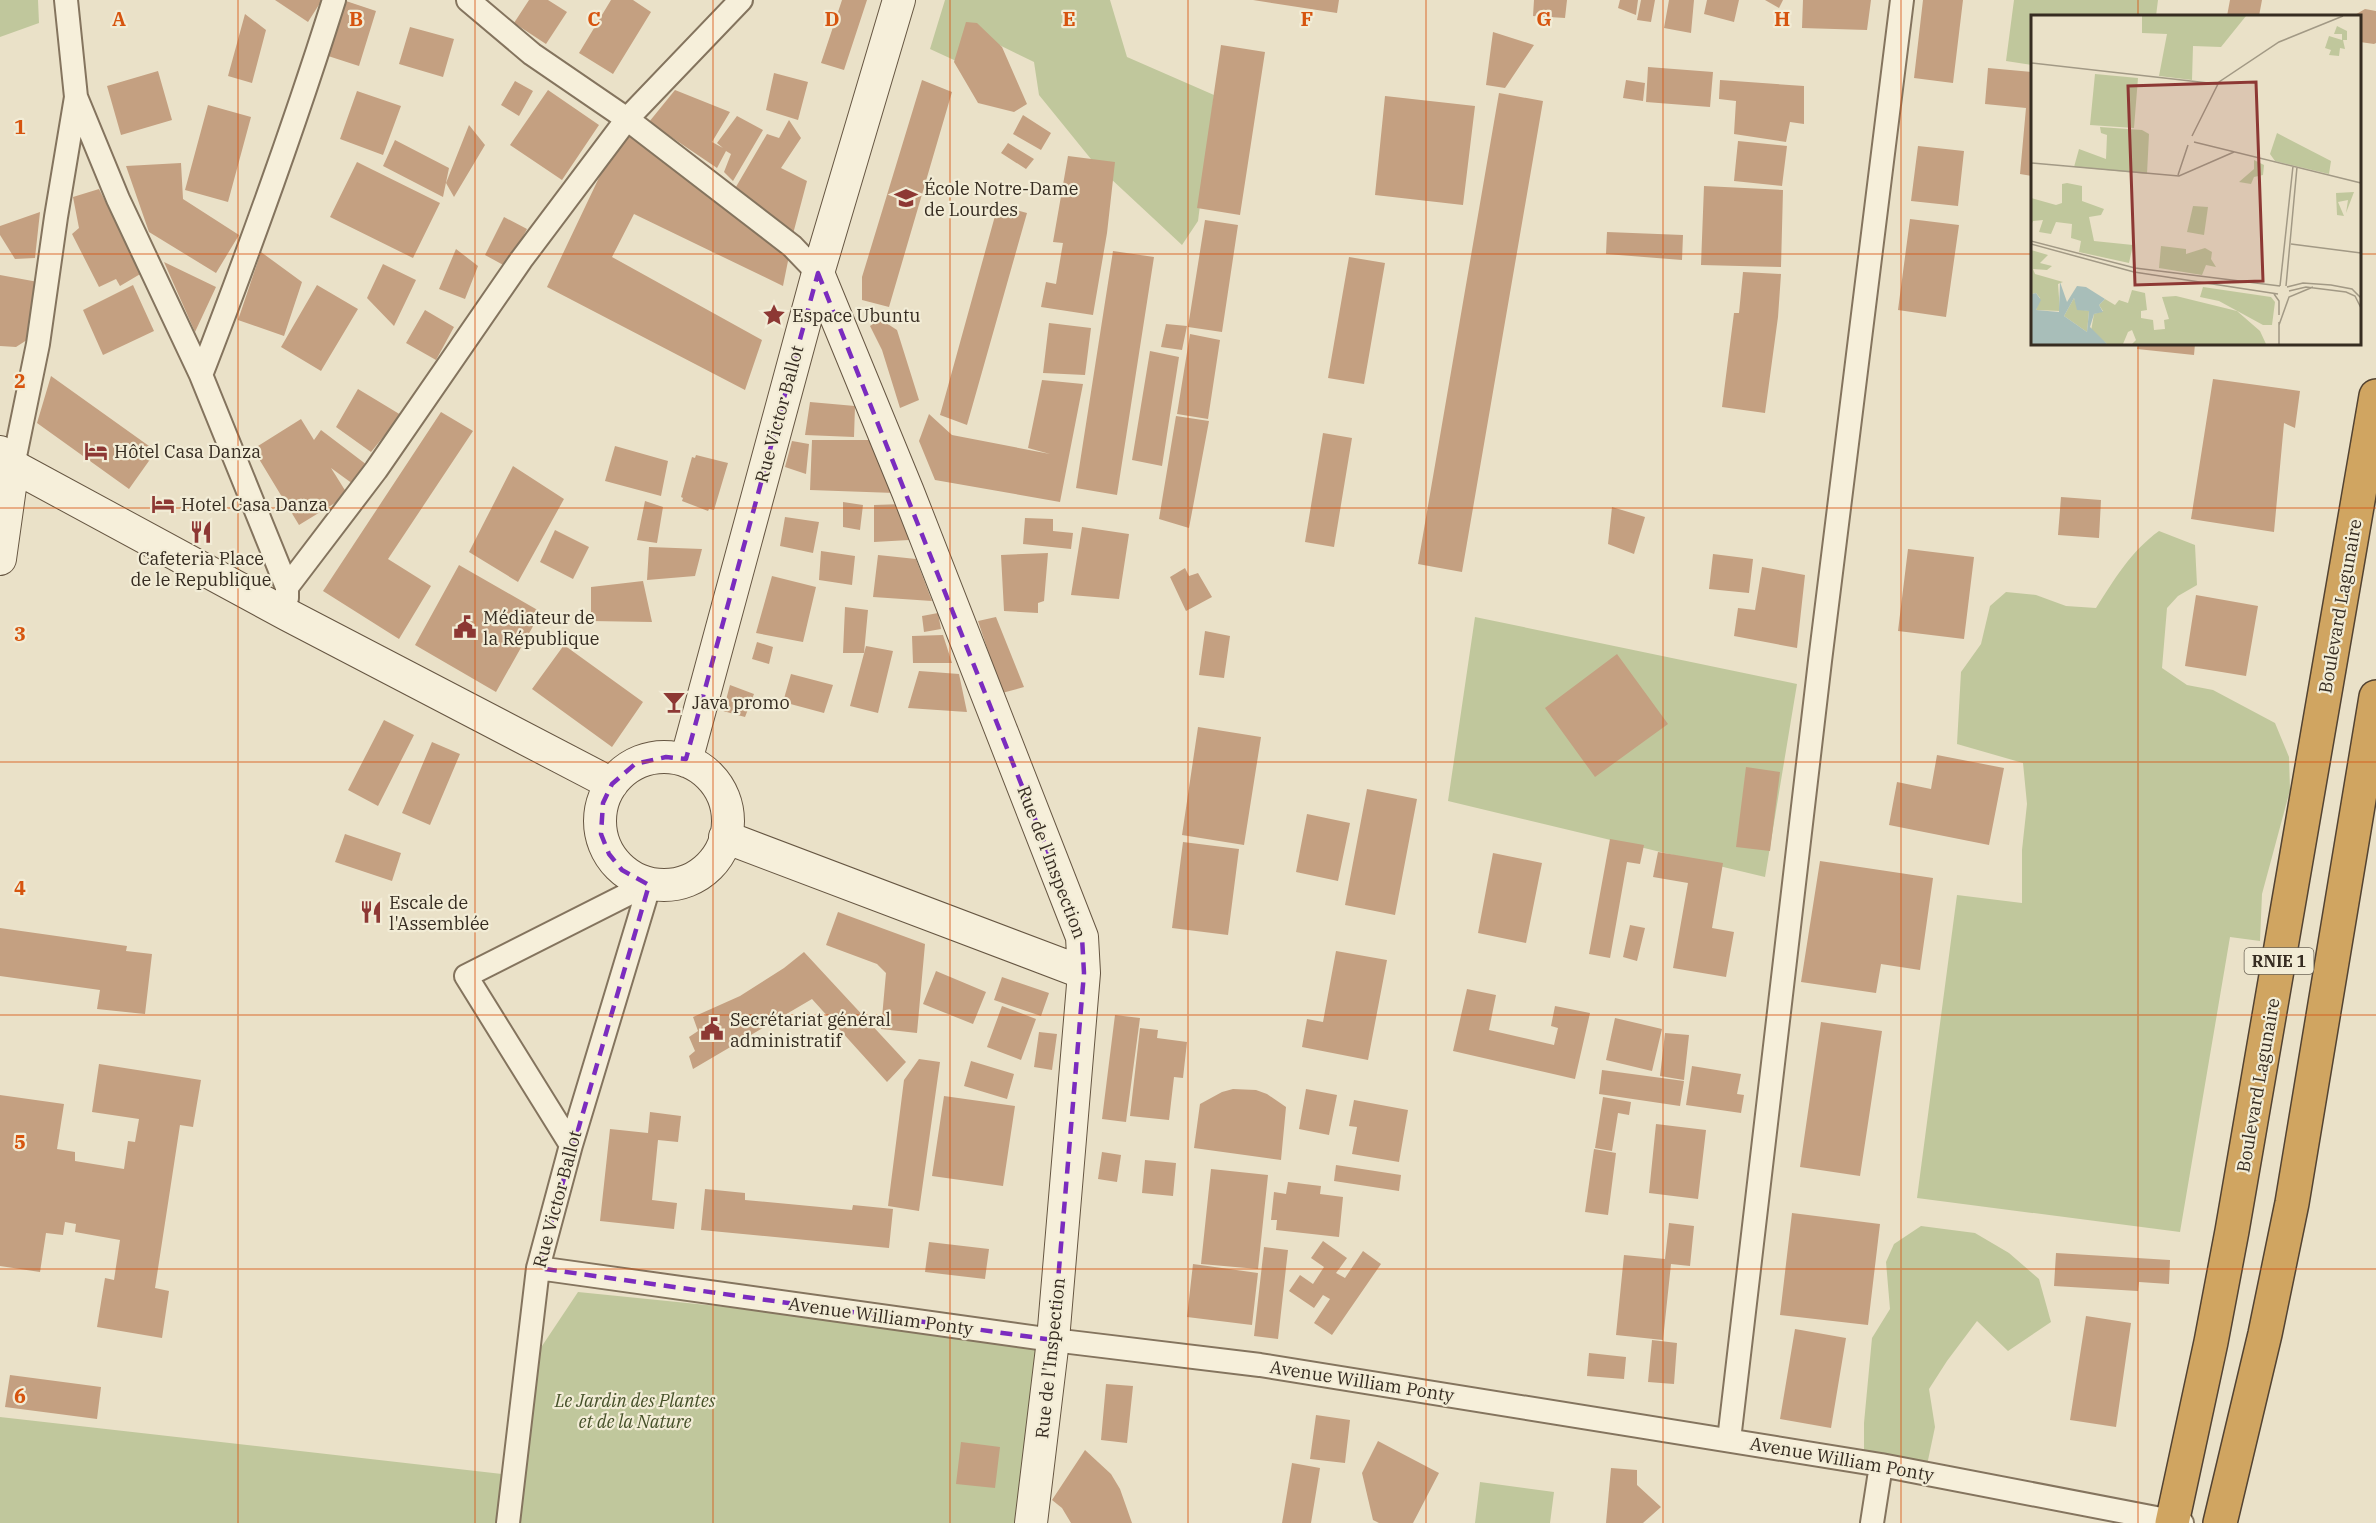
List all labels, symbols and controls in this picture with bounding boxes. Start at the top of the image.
text: A [112,5,126,32]
text: B [349,5,363,32]
text: C [587,5,601,32]
text: D [824,5,840,32]
text: E [1062,5,1076,32]
text: F [1301,5,1313,32]
text: G [1536,5,1552,32]
text: H [1774,5,1790,32]
inset map [2031,15,2361,345]
text: 1 [14,113,26,140]
place label: École Notre-Dame de Lourdes [924,177,1078,221]
school or university icon: École Notre-Dame de Lourdes [893,185,919,211]
place icon: Espace Ubuntu [761,302,787,328]
place label: Espace Ubuntu [792,304,920,327]
street label: Rue Victor Ballot [750,343,808,485]
text: 2 [14,367,26,394]
hotel icon: Hôtel Casa Danza [83,438,109,464]
place label: Hôtel Casa Danza [114,440,261,463]
hotel icon: Hotel Casa Danza [150,491,176,517]
place label: Hotel Casa Danza [181,493,328,516]
street label: Boulevard Lagunaire [2313,517,2367,695]
restaurant icon: Cafeteria Place de le Republique [188,519,214,545]
place label: Cafeteria Place de le Republique [130,547,272,591]
place label: Médiateur de la République [483,606,599,650]
public building icon: Médiateur de la République [452,614,478,640]
text: 3 [14,620,26,647]
bar icon: Java promo [661,689,687,715]
place label: Java promo [692,691,790,714]
street label: Rue de l'Inspection [1012,782,1092,942]
text: 4 [14,874,26,901]
place label: Escale de l'Assemblée [389,891,489,935]
restaurant icon: Escale de l'Assemblée [358,899,384,925]
road number: RNIE 1 [2244,948,2314,974]
street label: Boulevard Lagunaire [2231,996,2285,1174]
place label: Secrétariat général administratif [730,1008,891,1052]
public building icon: Secrétariat général administratif [699,1016,725,1042]
text: 5 [14,1128,26,1155]
street label: Rue Victor Ballot [528,1128,586,1270]
street label: Rue de l'Inspection [1030,1276,1070,1440]
street label: Avenue William Ponty [787,1292,975,1340]
street label: Avenue William Ponty [1268,1355,1456,1407]
text: 6 [14,1382,26,1409]
park label: Le Jardin des Plantes et de la Nature [554,1389,716,1433]
street label: Avenue William Ponty [1748,1431,1936,1487]

